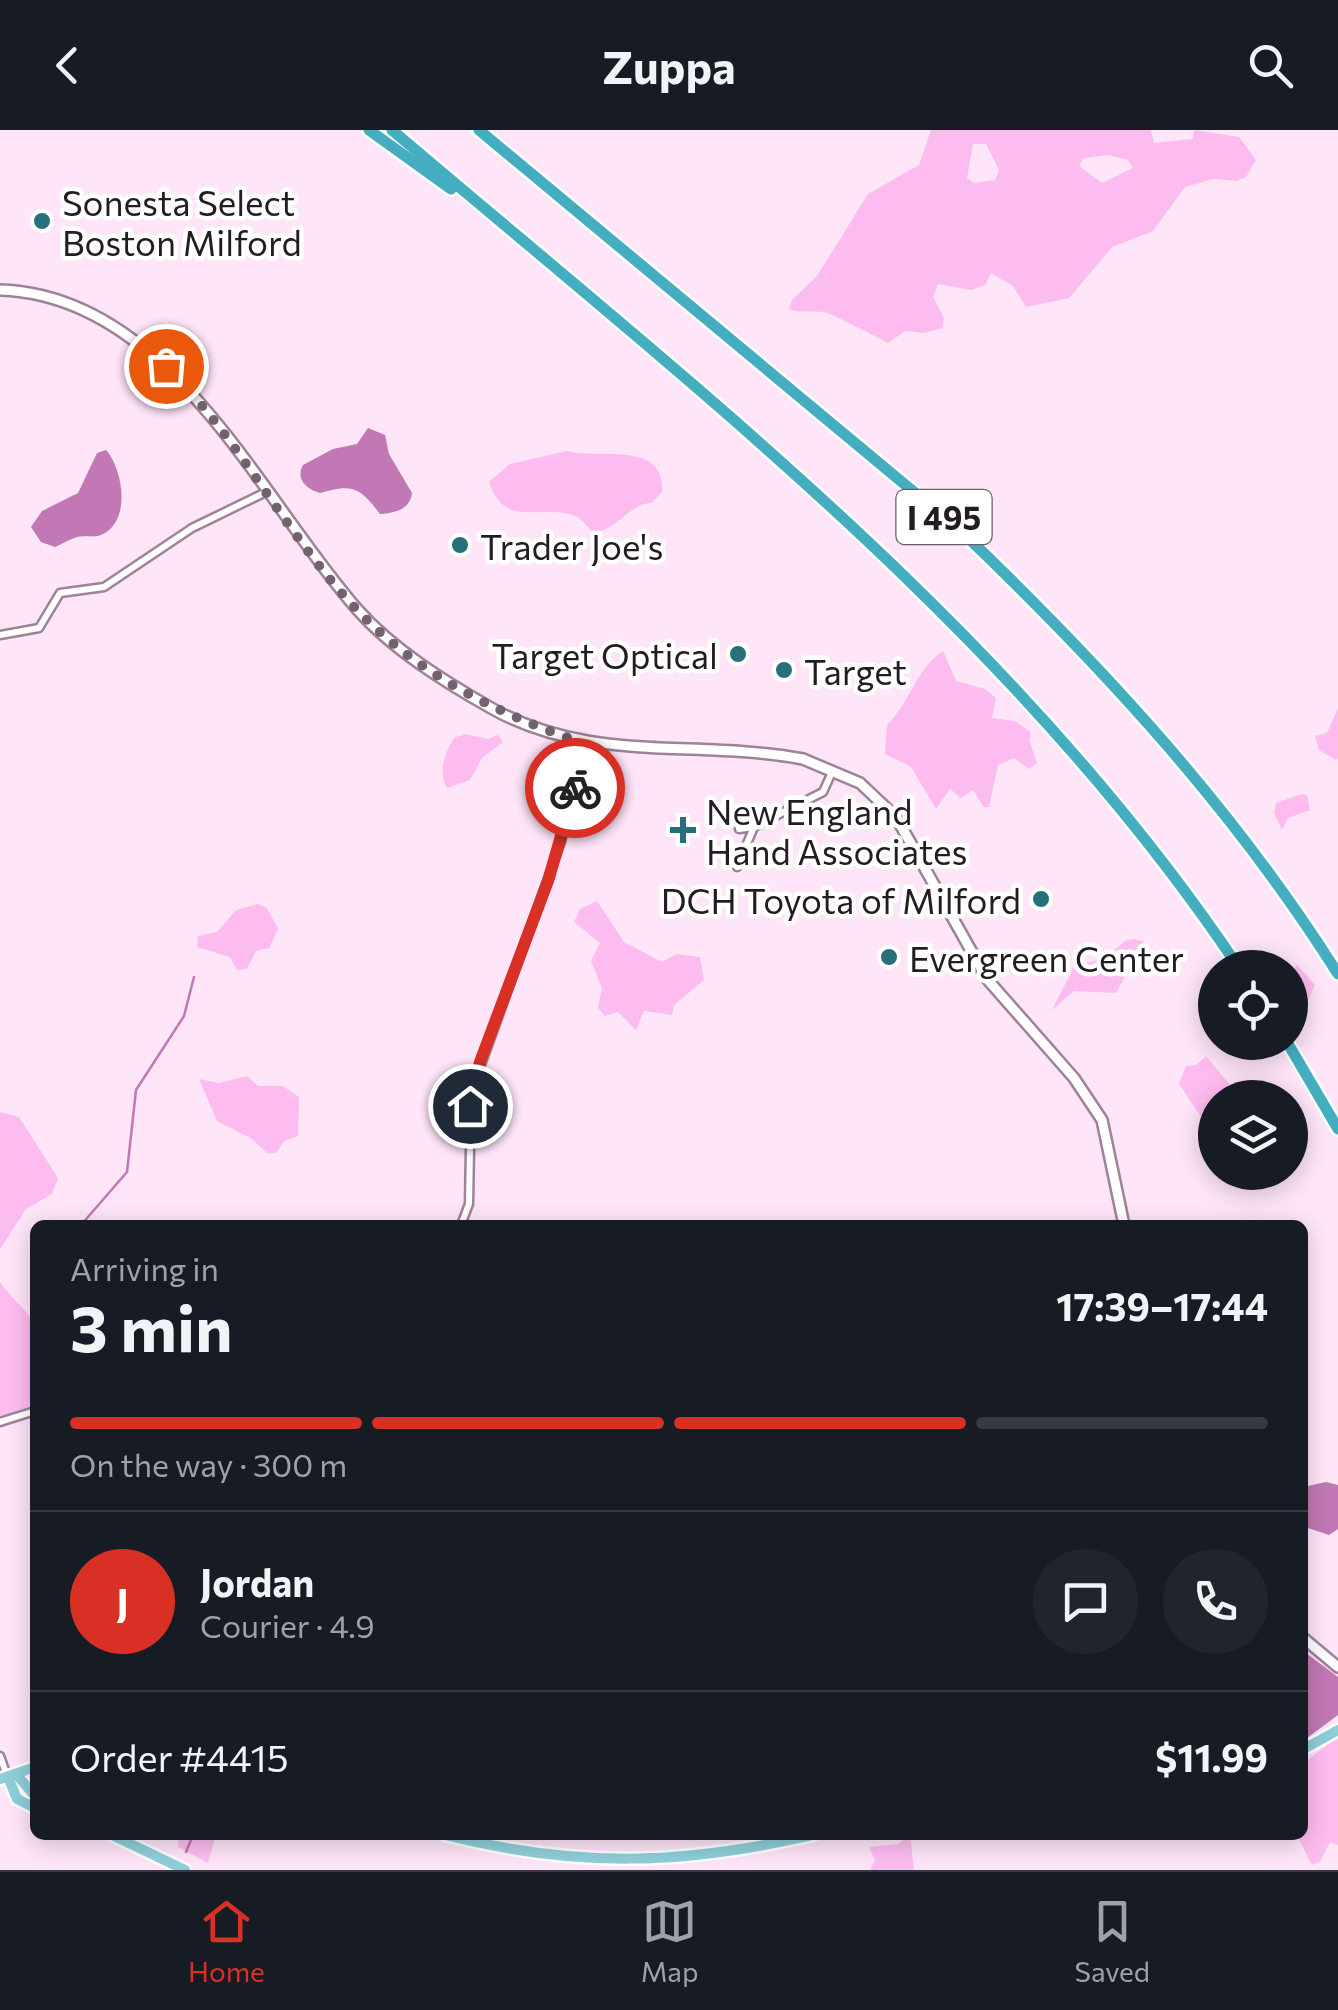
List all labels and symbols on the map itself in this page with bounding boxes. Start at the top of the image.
place label: Sonesta Select Boston Milford [62,180,302,263]
marker: Sonesta Select Boston Milford [31,210,53,232]
pin [124,324,209,409]
road number: I 495 [896,490,992,544]
place label: Trader Joe's [480,524,663,567]
marker: Trader Joe's [449,534,471,556]
place label: Target Optical [492,633,718,676]
marker: Target Optical [727,643,749,665]
place label: Target [804,649,907,692]
marker: Target [773,659,795,681]
courier [525,738,625,838]
place label: New England Hand Associates [706,789,967,872]
marker: New England Hand Associates [670,817,696,843]
place label: DCH Toyota of Milford [661,878,1021,921]
marker: DCH Toyota of Milford [1030,888,1052,910]
place label: Evergreen Center [909,936,1184,979]
marker: Evergreen Center [878,946,900,968]
pin [428,1064,513,1149]

